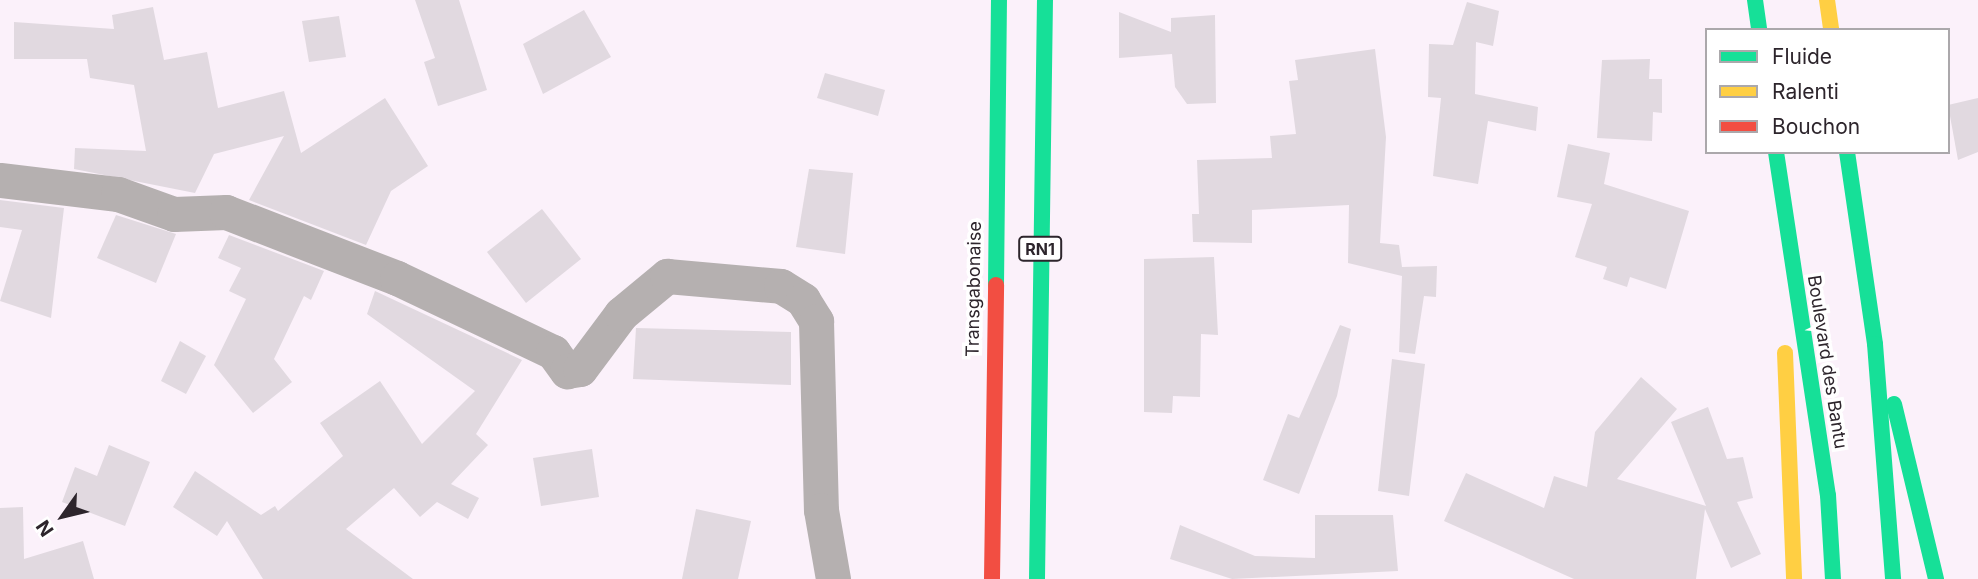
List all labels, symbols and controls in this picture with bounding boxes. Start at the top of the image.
legend [1705,28,1950,154]
text: Fluide [1772,44,1832,69]
text: Ralenti [1772,79,1839,104]
text: Bouchon [1772,114,1860,139]
street label: Transgabonaise [962,221,986,357]
road number: RN1 [1017,236,1063,262]
street label: Boulevard des Bantu [1803,274,1851,450]
north arrow [28,481,98,551]
text: N [32,516,59,540]

